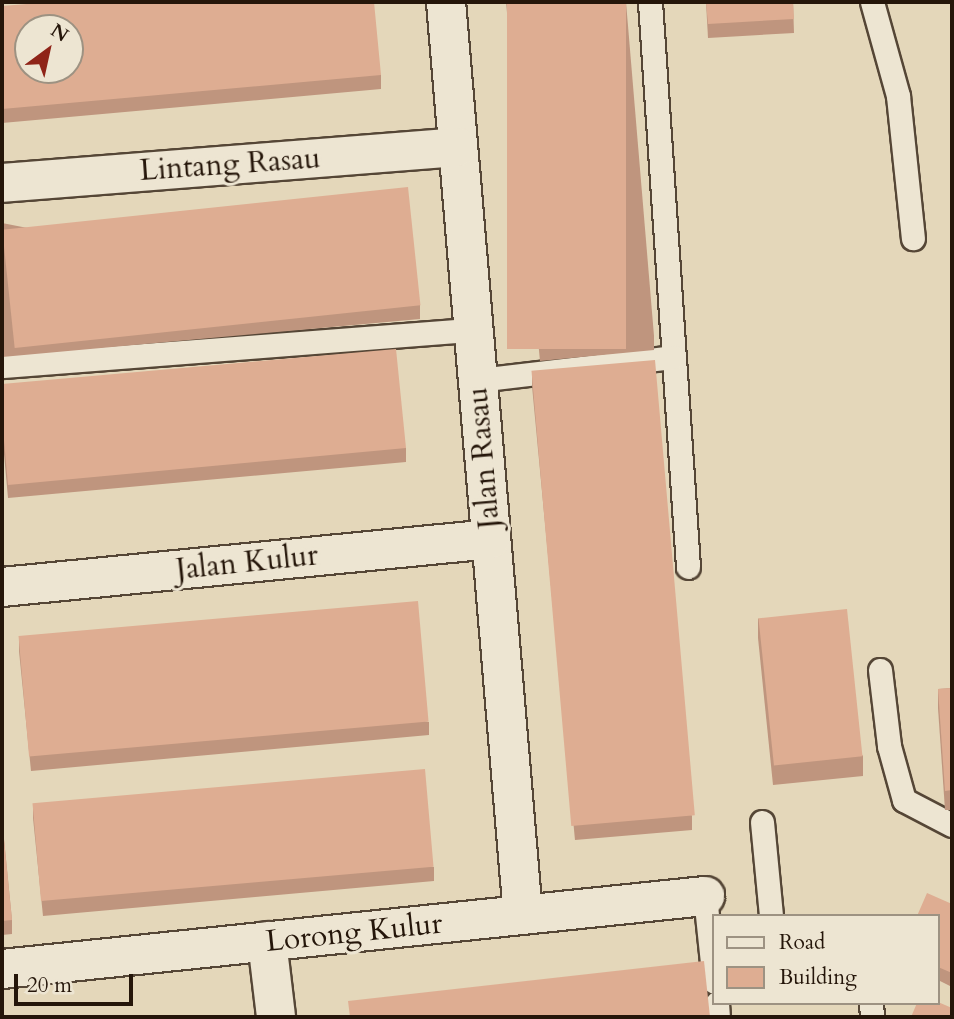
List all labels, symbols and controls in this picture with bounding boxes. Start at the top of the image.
north arrow [14,14,84,84]
text: N [45,18,73,48]
street label: Lintang Rasau [138,141,322,189]
street label: Jalan Rasau [460,386,508,530]
street label: Jalan Kulur [174,538,320,588]
street label: Lorong Kulur [264,906,444,960]
legend [712,914,940,1005]
text: Road [779,928,825,957]
scale bar [18,960,136,1004]
text: Building [779,963,857,992]
text: 20 m [27,971,72,1000]

